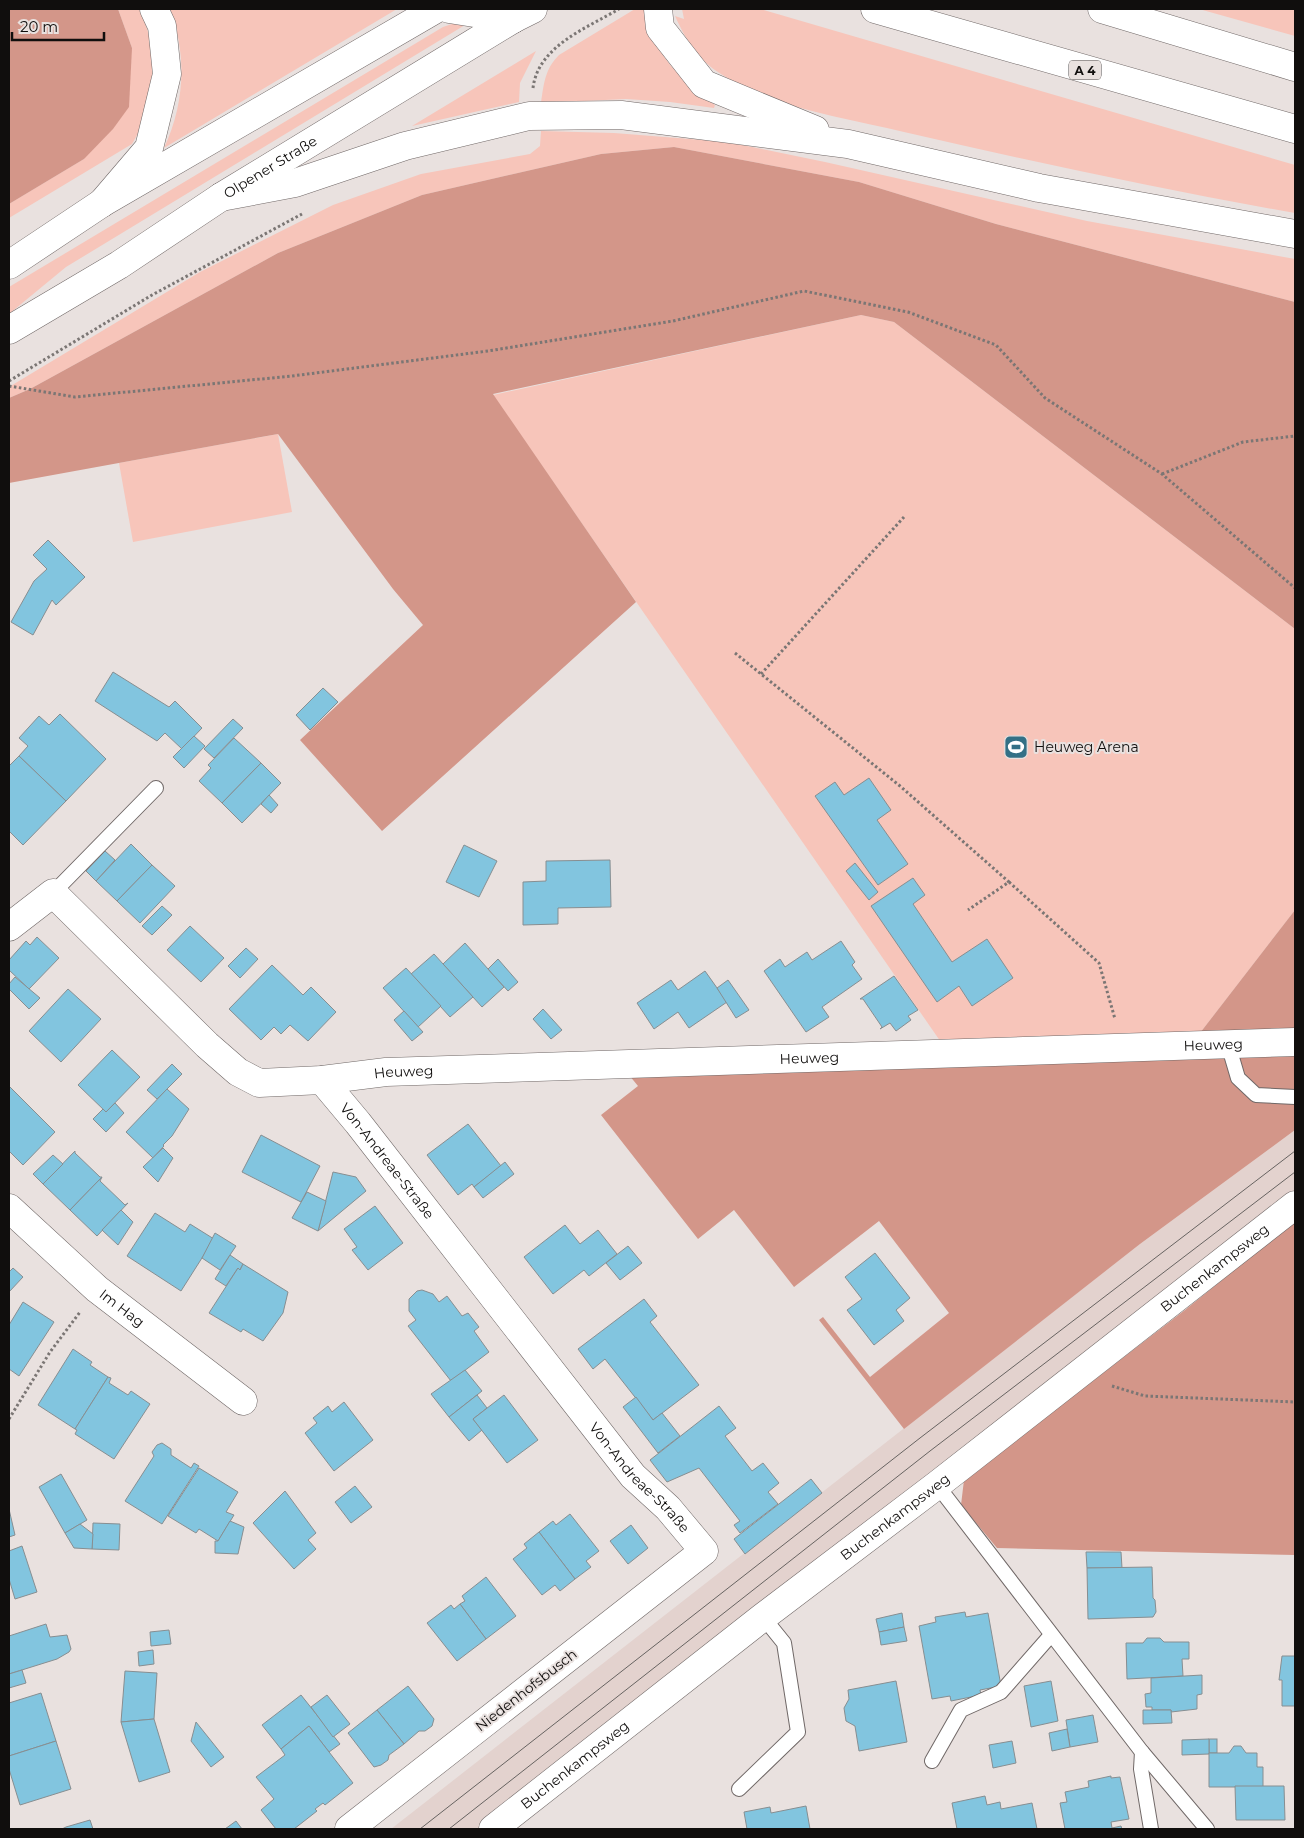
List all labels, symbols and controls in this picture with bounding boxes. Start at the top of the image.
scale bar [12,10,105,42]
text: 20 m [20,17,58,36]
road number: A 4 [1069,60,1101,80]
street label: Olpener Straße [220,132,320,202]
sports icon: Heuweg Arena [1003,734,1029,760]
place label: Heuweg Arena [1034,738,1139,756]
street label: Heuweg [1183,1035,1243,1055]
street label: Heuweg [779,1048,839,1068]
street label: Heuweg [373,1061,434,1082]
street label: Von-Andreae-Straße [336,1099,438,1223]
street label: Buchenkampsweg [1157,1220,1272,1316]
street label: Im Hag [96,1285,148,1331]
street label: Von-Andreae-Straße [585,1419,694,1536]
street label: Buchenkampsweg [837,1469,953,1564]
street label: Niedenhofsbusch [472,1645,580,1735]
street label: Buchenkampsweg [517,1717,633,1813]

